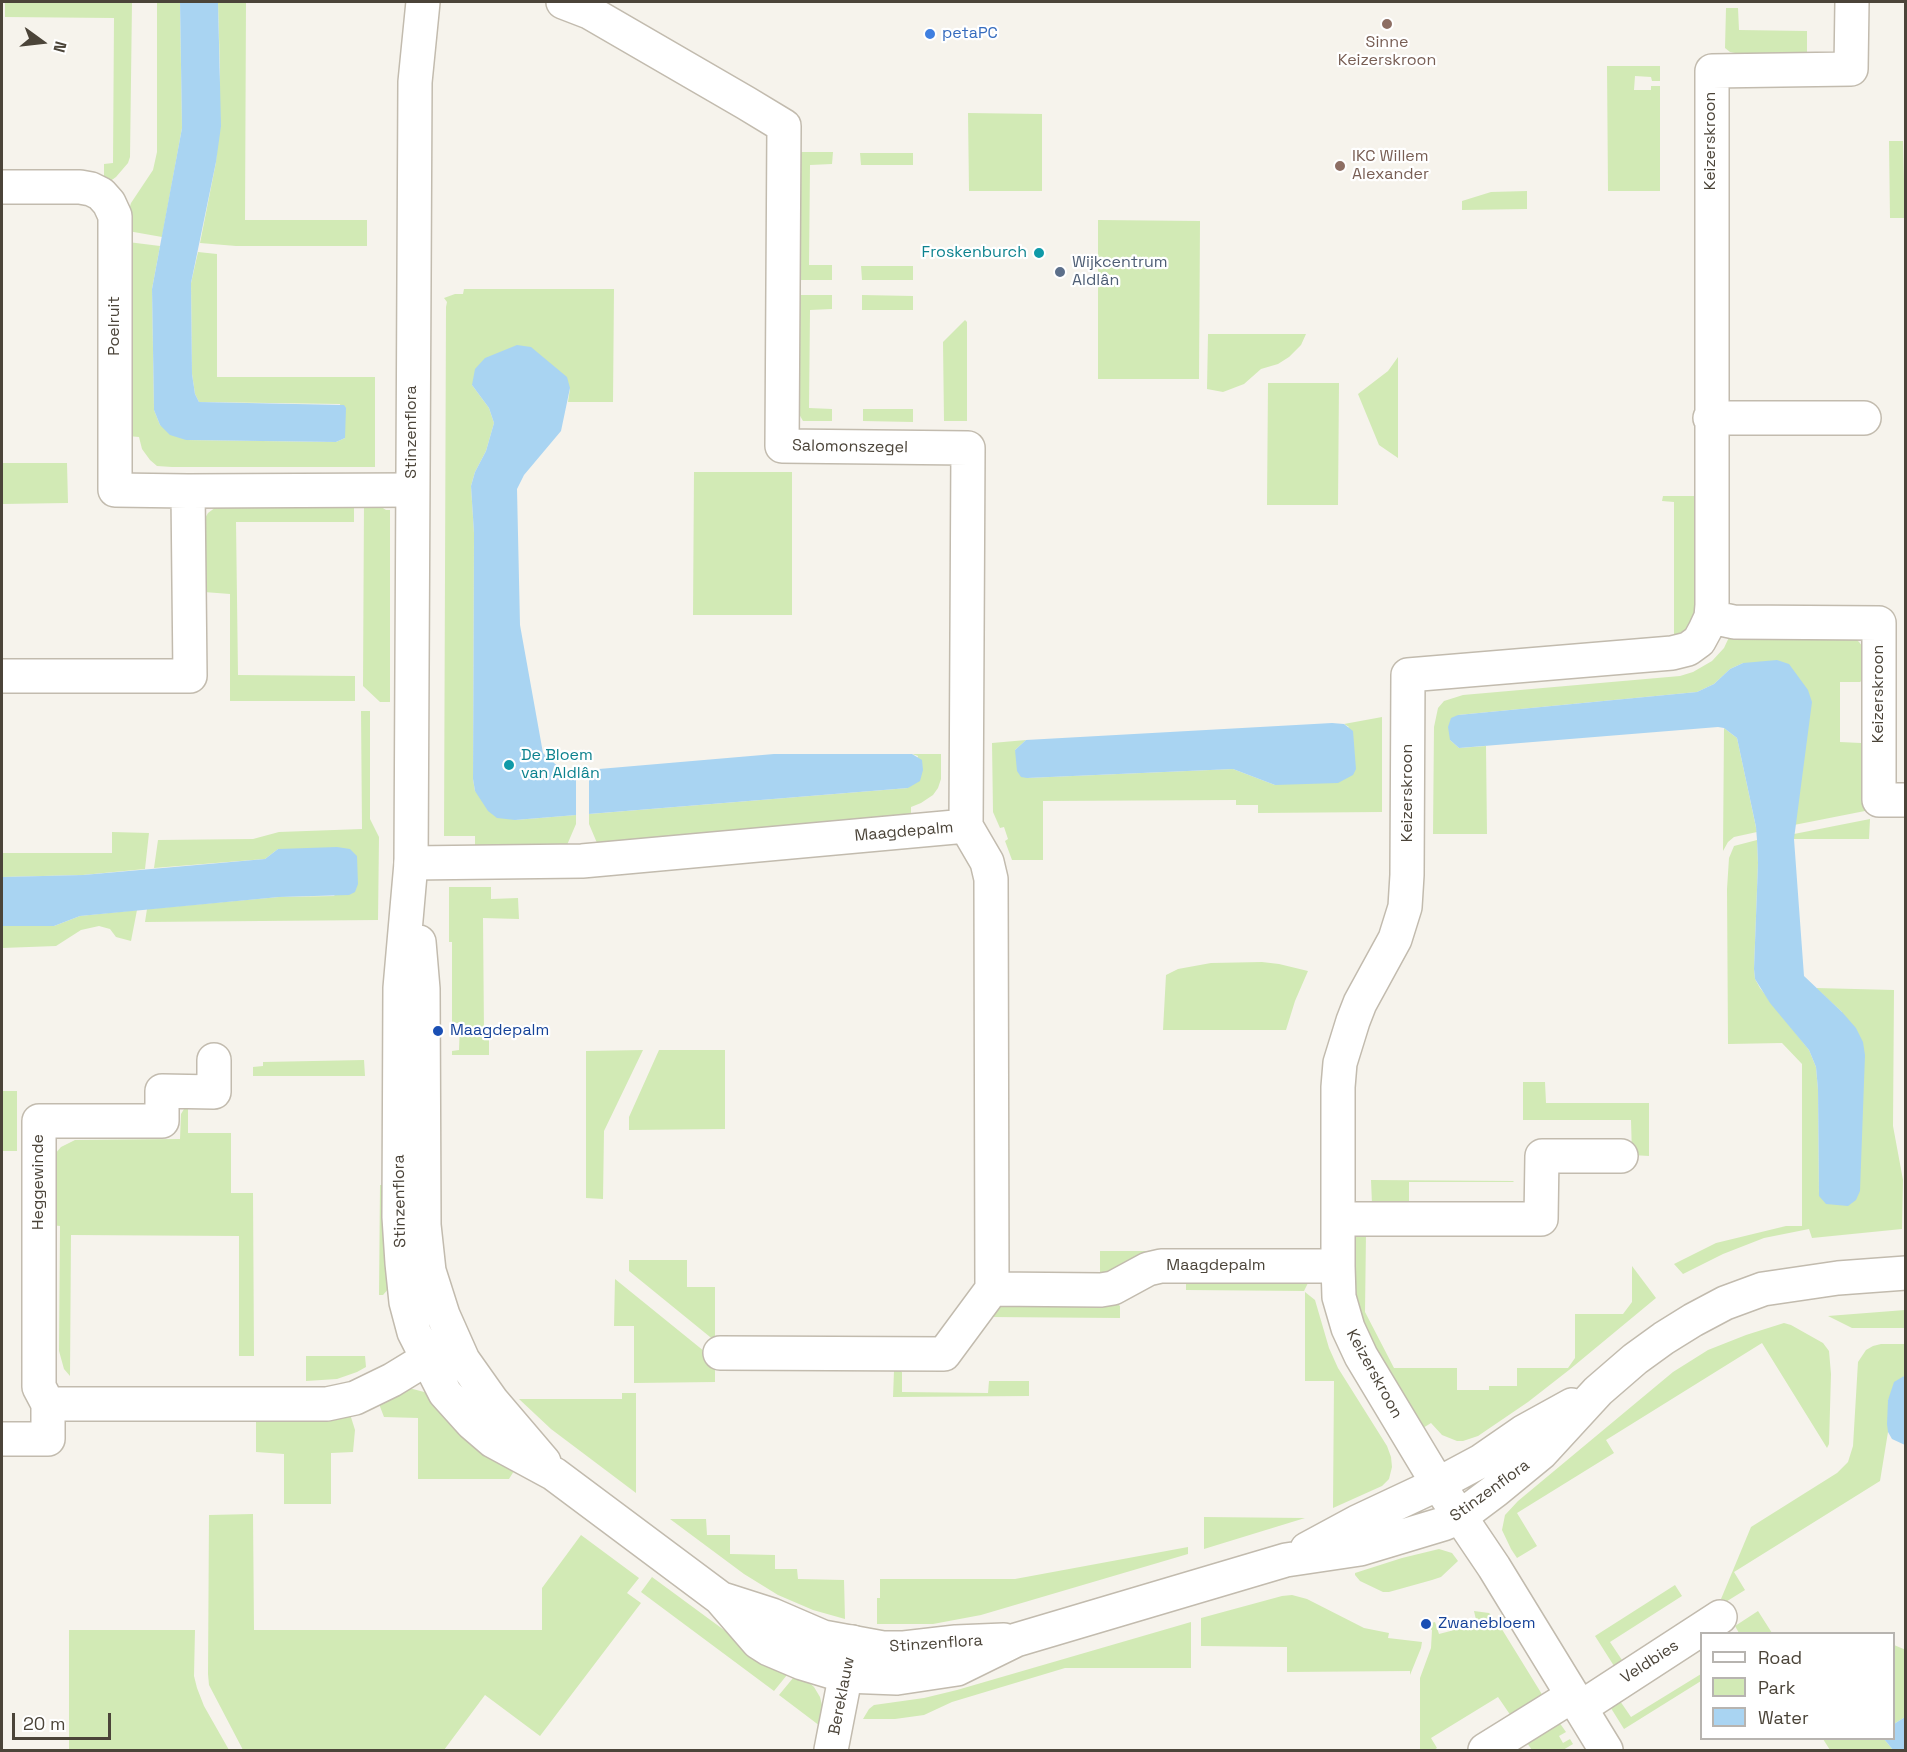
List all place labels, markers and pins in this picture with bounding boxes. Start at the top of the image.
marker: Sinne Keizerskroon [1380,17,1394,31]
place label: petaPC [942,24,998,44]
marker: petaPC [923,27,937,41]
place label: Sinne Keizerskroon [1338,33,1436,71]
place label: IKC Willem Alexander [1352,147,1429,185]
marker: IKC Willem Alexander [1333,159,1347,173]
place label: Froskenburch [922,243,1027,263]
marker: Froskenburch [1032,246,1046,260]
place label: Wijkcentrum Aldlân [1072,253,1168,291]
marker: Wijkcentrum Aldlân [1053,265,1067,279]
place label: De Bloem van Aldlân [521,746,600,784]
marker: De Bloem van Aldlân [502,758,516,772]
place label: Maagdepalm [450,1021,549,1041]
marker: Maagdepalm [431,1024,445,1038]
place label: Zwanebloem [1438,1614,1536,1634]
marker: Zwanebloem [1419,1617,1433,1631]

